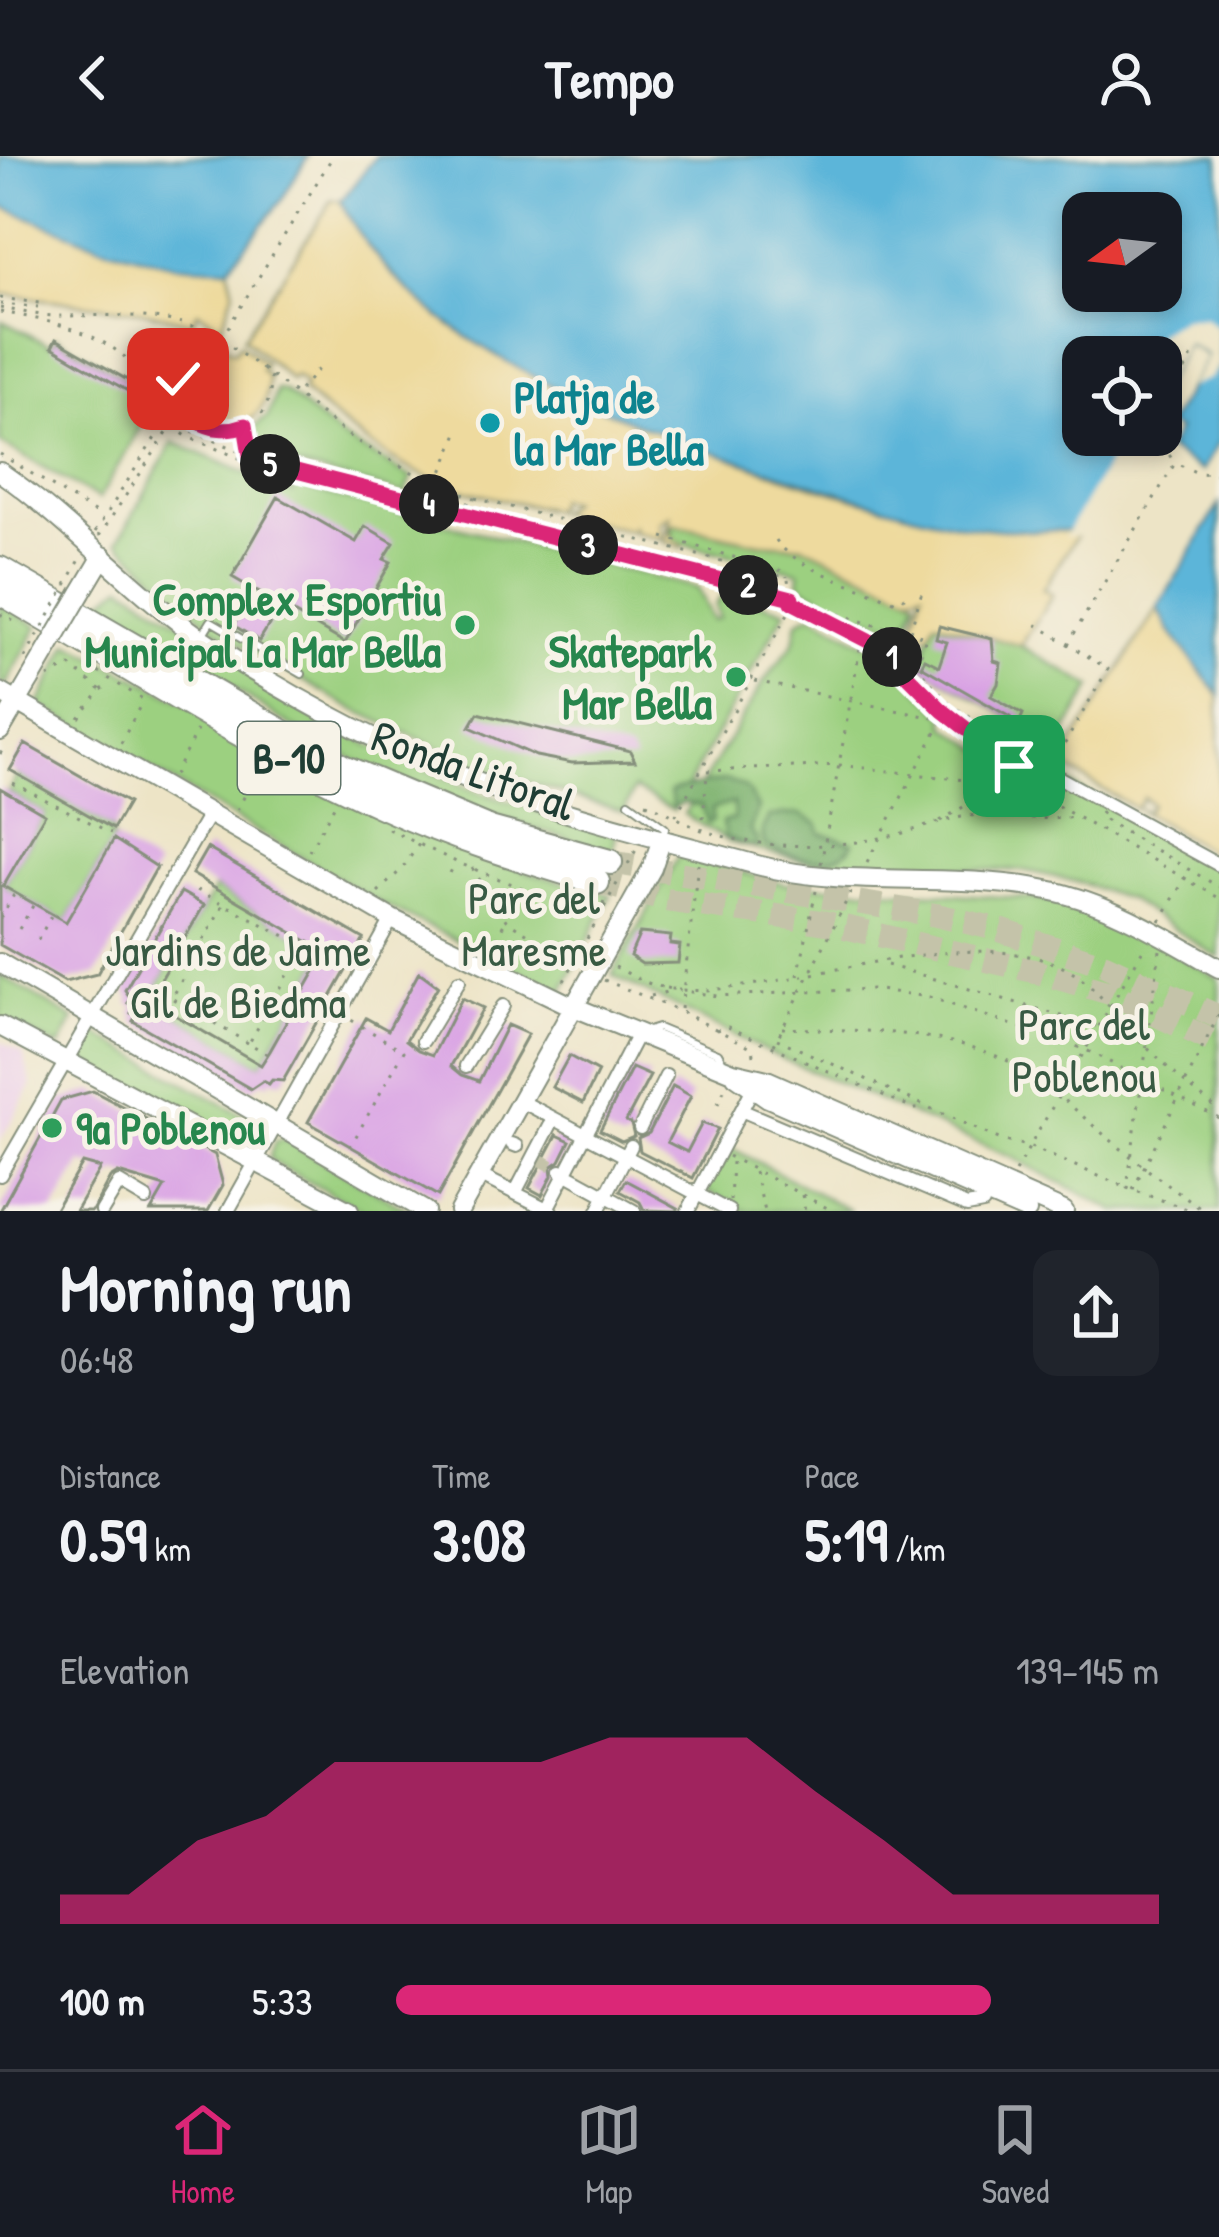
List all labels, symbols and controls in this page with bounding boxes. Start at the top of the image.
text: Tempo [545,42,674,115]
icon: back [60,45,126,111]
icon: person [1093,45,1159,111]
north arrow [1062,192,1182,312]
map controls [1062,192,1182,456]
pin [127,328,229,430]
button: locate [1062,336,1182,456]
icon: check [145,346,211,412]
place label: Platja de la Mar Bella [514,366,704,479]
marker: Platja de la Mar Bella [477,410,503,436]
pin: 5 [240,434,300,494]
text: 5 [263,442,277,486]
pin: 4 [399,474,459,534]
text: 4 [423,482,435,526]
pin: 3 [558,515,618,575]
text: 3 [581,523,595,567]
pin: 2 [718,555,778,615]
text: 2 [740,563,756,607]
place label: Complex Esportiu Municipal La Mar Bella [84,568,441,682]
marker: Complex Esportiu Municipal La Mar Bella [452,612,478,638]
place label: Skatepark Mar Bella [549,620,712,733]
pin: 1 [862,627,922,687]
text: 1 [886,635,898,679]
marker: Skatepark Mar Bella [723,664,749,690]
street label: Ronda Litoral [364,705,584,834]
pin [963,715,1065,817]
road number: B-10 [238,722,340,794]
icon: arrive [981,733,1047,799]
park label: Parc del Maresme [461,867,607,980]
park label: Jardins de Jaime Gil de Biedma [105,919,371,1032]
park label: Parc del Poblenou [1012,993,1156,1106]
place label: 9a Poblenou [76,1097,265,1158]
marker: 9a Poblenou [39,1115,65,1141]
text: Morning run [60,1242,352,1332]
button: share [1033,1250,1159,1376]
text: 06:48 [60,1332,134,1385]
text: Distance [60,1454,161,1498]
text: Time [432,1454,491,1498]
text: Pace [805,1454,859,1498]
text: 0.59 [60,1498,147,1580]
text: 3:08 [432,1498,526,1580]
text: 5:19 [805,1498,888,1580]
text: km [147,1527,191,1571]
text: /km [888,1527,945,1571]
text: Elevation [60,1643,190,1696]
text: 139–145 m [1016,1643,1159,1696]
text: 100 m [60,1974,145,2027]
text: 5:33 [252,1974,313,2027]
tab: Home [170,2097,236,2213]
tab: Map [576,2097,642,2213]
tab: Saved [982,2097,1049,2213]

